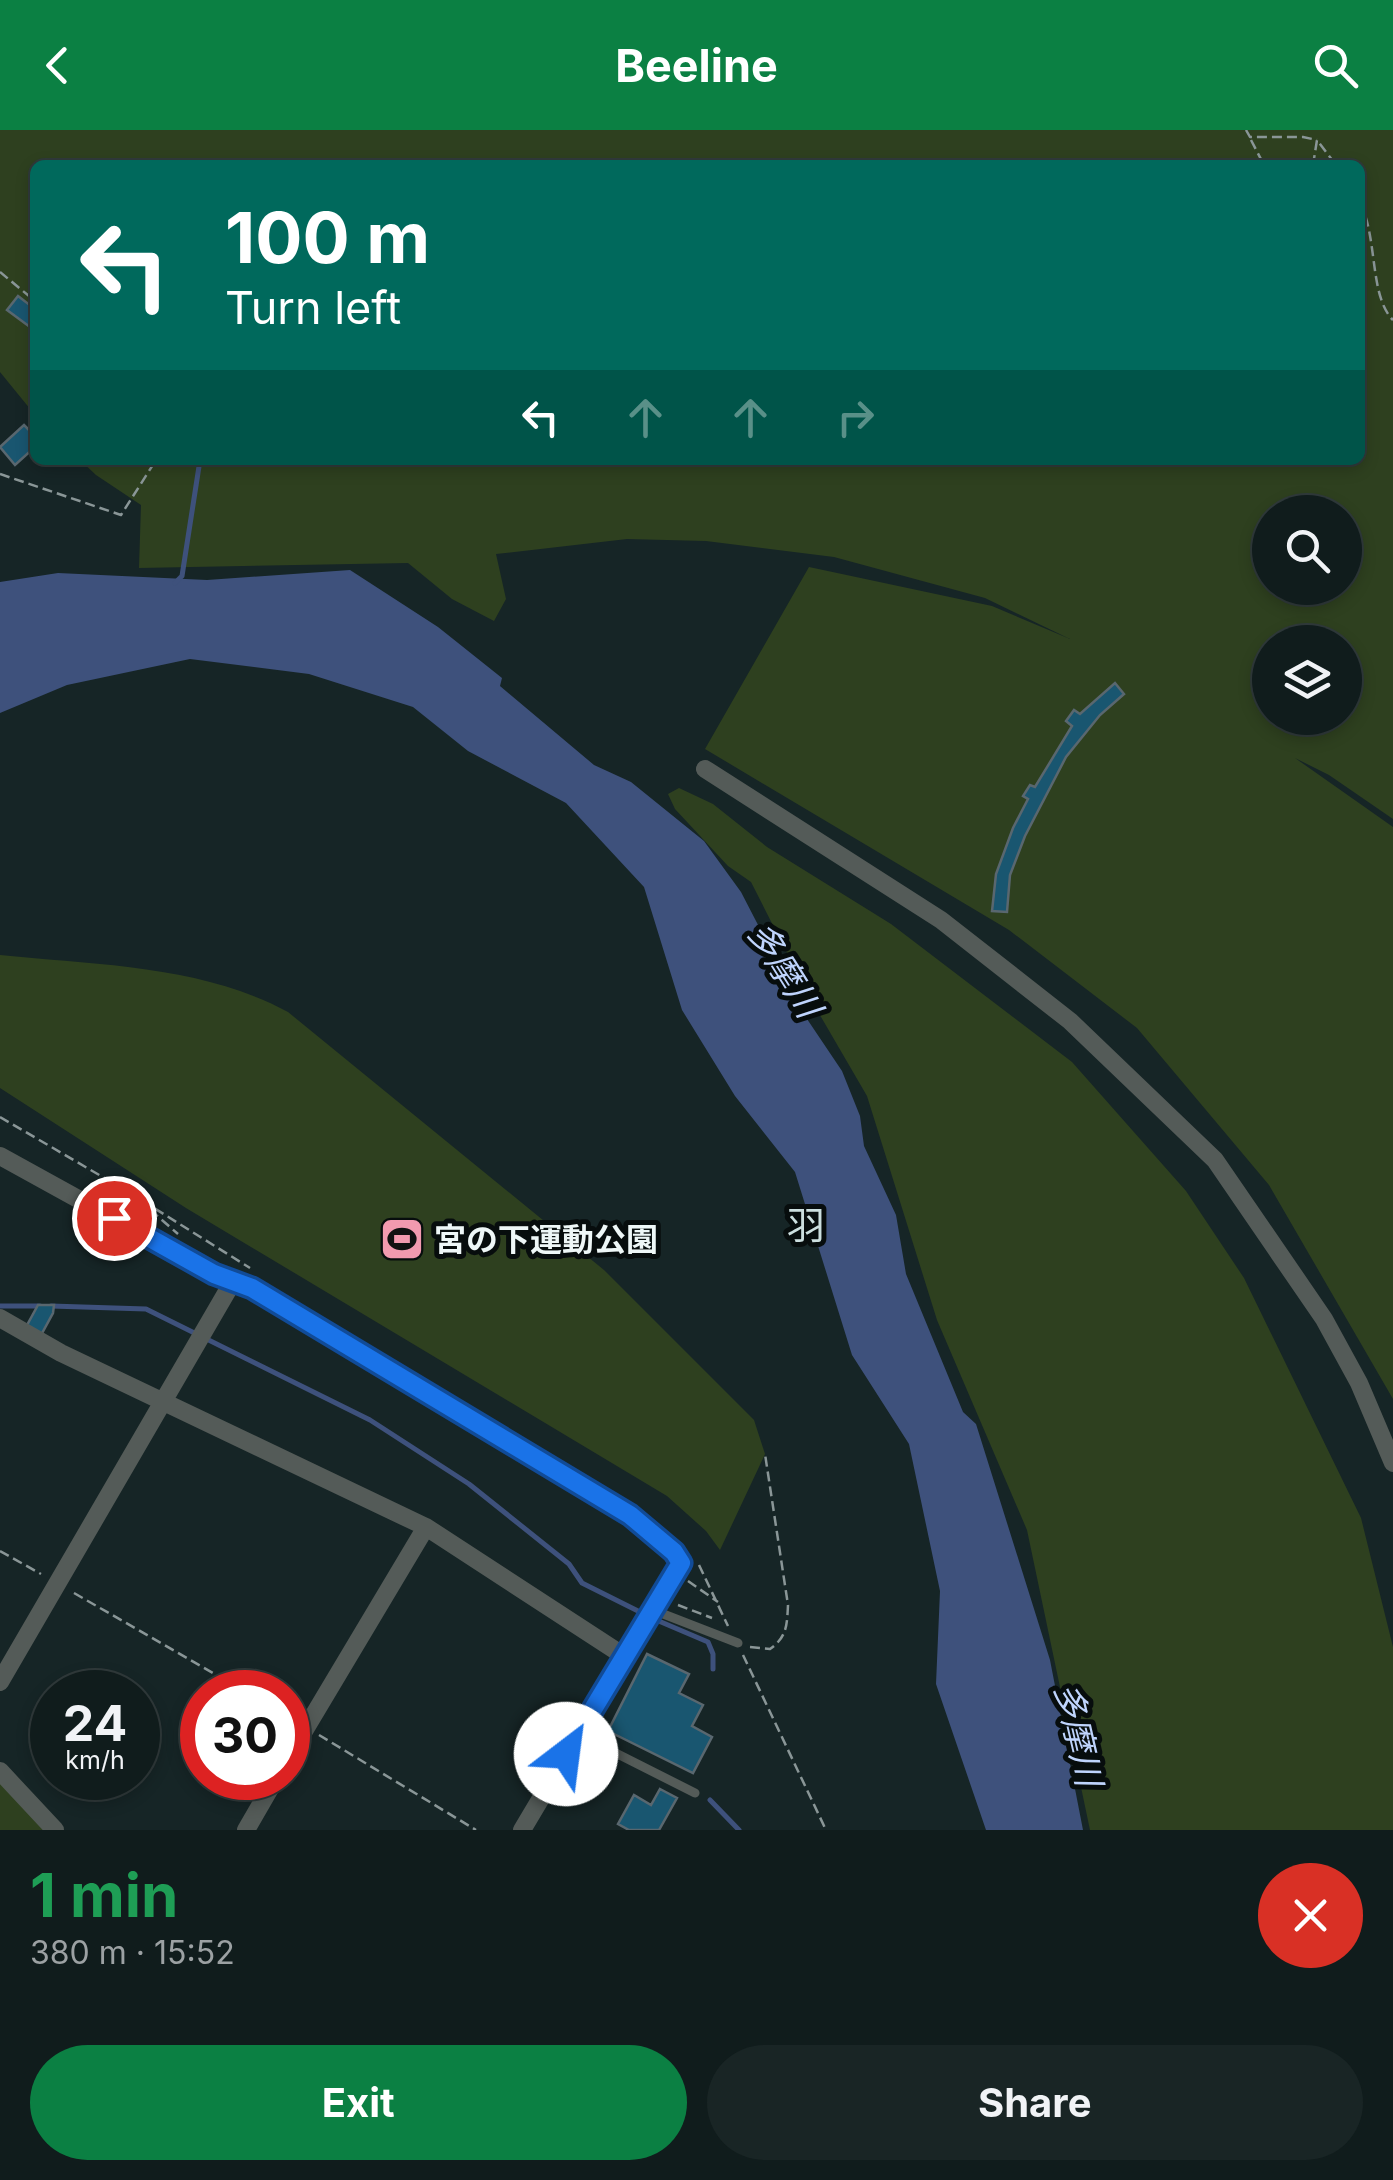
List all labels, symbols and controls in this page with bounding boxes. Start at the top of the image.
icon: back [30,38,85,93]
text: Beeline [615,38,778,93]
icon: search [1308,38,1363,93]
text: 100 m [225,195,430,280]
icon: left [60,200,190,330]
text: Turn left [225,280,401,335]
icon: left [513,390,568,445]
icon: ahead [618,390,673,445]
icon: ahead [723,390,778,445]
icon: right [828,390,883,445]
map controls [1252,495,1362,735]
button: search [1252,495,1362,605]
button: layers [1252,625,1362,735]
water label: 多摩川 [739,913,833,1028]
pin [72,1176,157,1261]
icon: arrive [87,1191,142,1246]
district label: 羽 [787,1202,825,1248]
sports icon: 宮の下運動公園 [379,1216,425,1262]
place label: 宮の下運動公園 [434,1220,658,1259]
speed limit sign: 30 [180,1670,310,1800]
water label: 多摩川 [1047,1678,1112,1794]
text: 24 [63,1693,127,1753]
position arrow [514,1702,618,1806]
text: km/h [65,1745,125,1775]
text: 1 min [30,1859,178,1931]
button: close [1258,1863,1363,1968]
text: 380 m · 15:52 [30,1933,235,1972]
button: Exit [30,2045,687,2160]
button: Share [707,2045,1363,2160]

